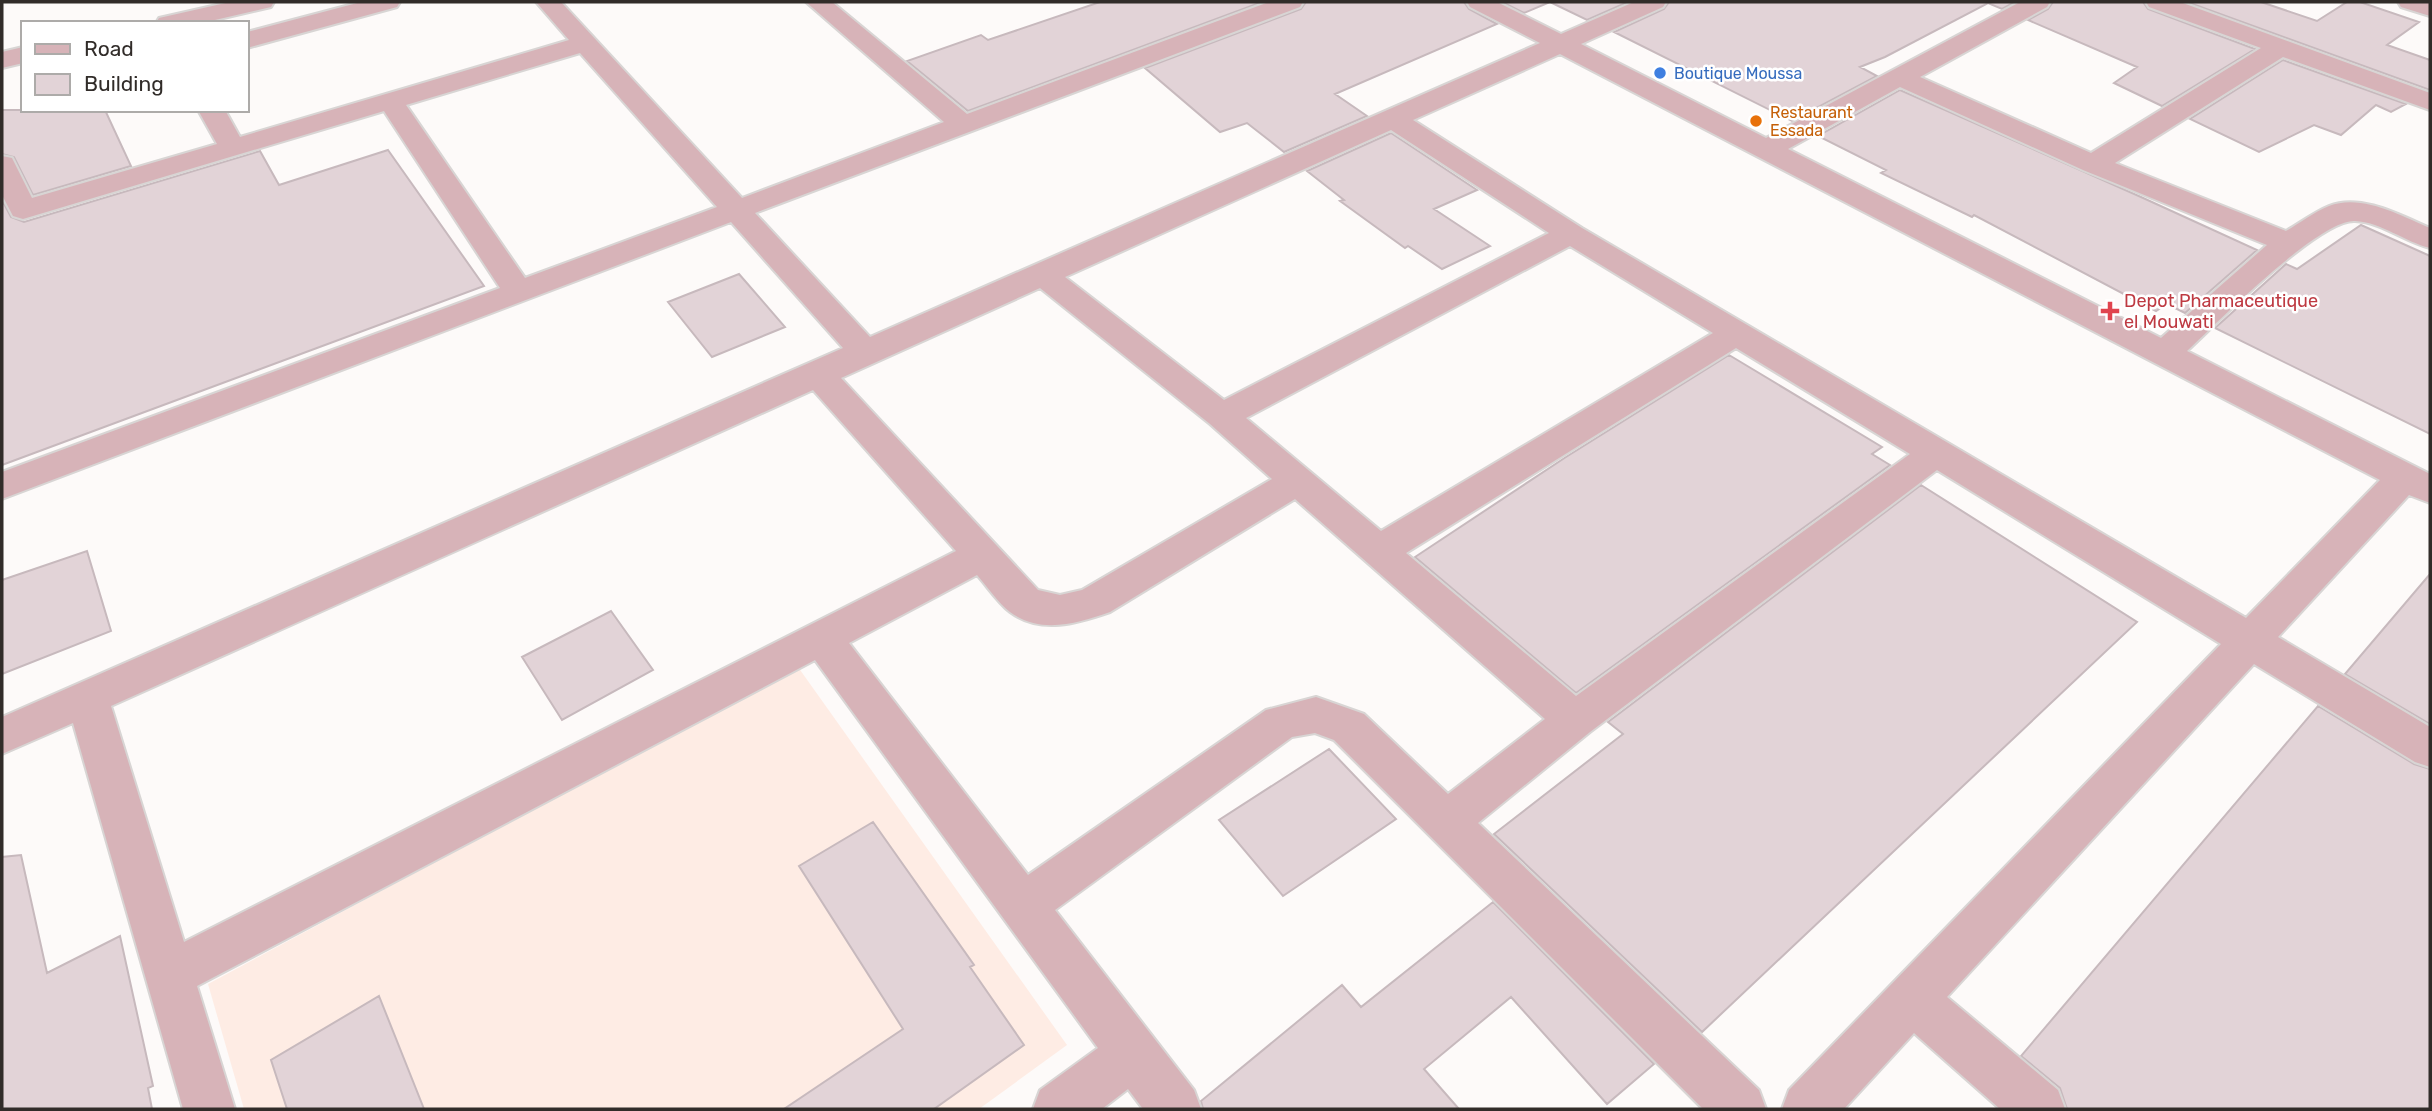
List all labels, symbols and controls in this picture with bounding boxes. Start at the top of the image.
legend [21,21,248,112]
text: Road [84,36,134,61]
place label: Boutique Moussa [1674,64,1802,83]
marker: Boutique Moussa [1652,65,1668,81]
text: Building [84,71,164,96]
place label: Restaurant Essada [1770,103,1853,140]
marker: Restaurant Essada [1748,113,1764,129]
place label: Depot Pharmaceutique el Mouwati [2124,290,2318,333]
marker: Depot Pharmaceutique el Mouwati [2102,303,2118,319]

